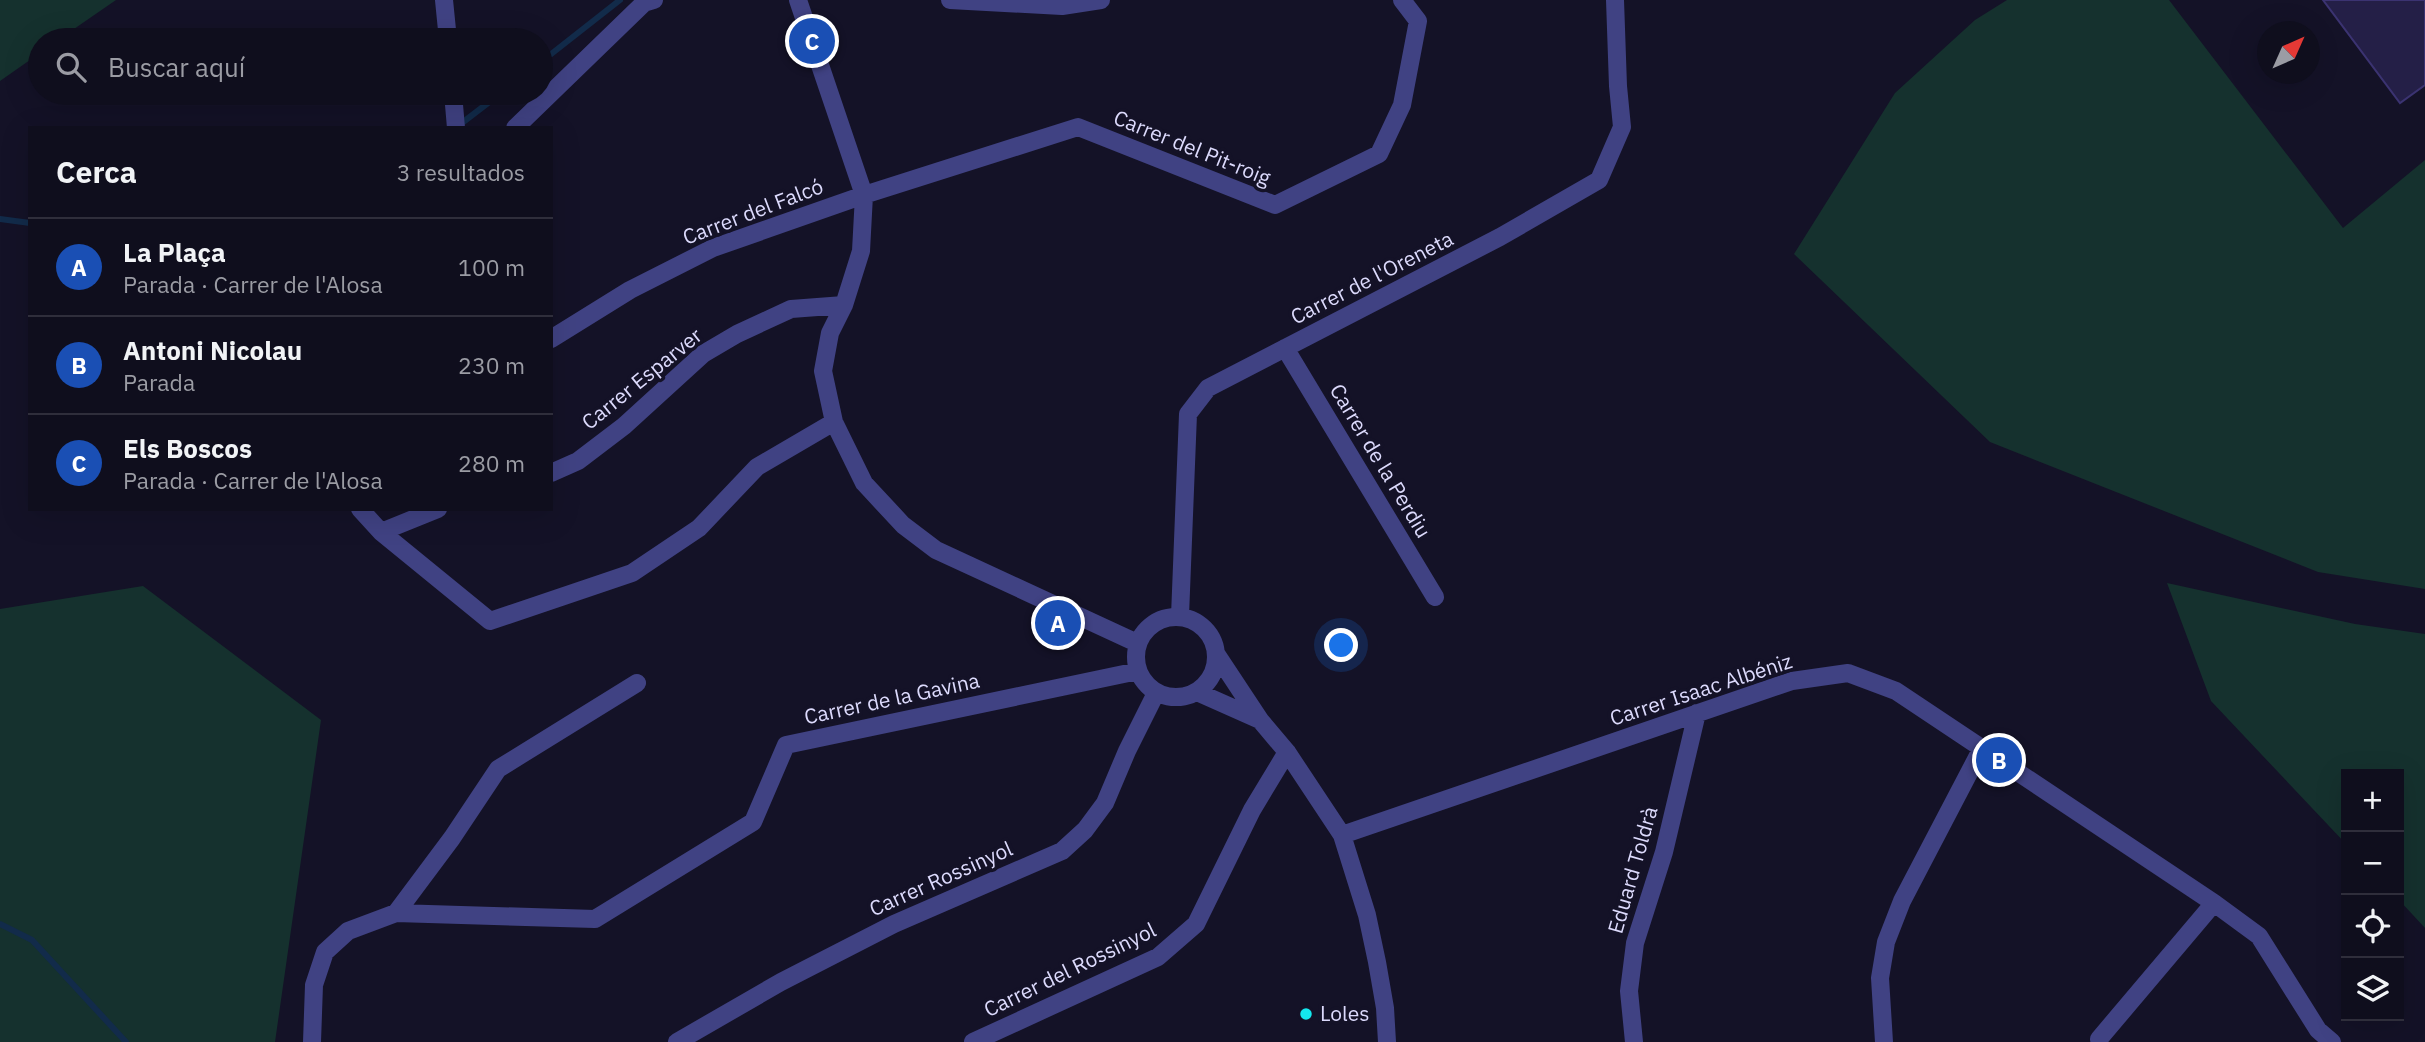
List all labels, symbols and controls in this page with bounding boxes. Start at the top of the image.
pin: C [789,15,835,67]
north arrow [2257,21,2320,84]
search box [28,28,553,105]
icon: search [52,48,90,86]
text: Buscar aquí [108,50,245,84]
street label: Carrer del Pit-roig [1110,103,1275,191]
text: Cerca [56,152,137,191]
text: 3 resultados [397,157,525,187]
street label: Carrer del Falcó [678,171,827,251]
street label: Carrer de l'Oreneta [1285,224,1458,330]
text: La Plaça [123,235,226,269]
text: A [71,252,87,282]
text: 100 m [458,252,525,282]
text: Parada · Carrer de l'Alosa [123,269,383,299]
street label: Carrer Esparver [575,321,708,435]
text: Antoni Nicolau [123,333,302,367]
text: B [71,350,87,380]
text: 230 m [458,350,525,380]
text: Parada [123,367,195,397]
street label: Carrer de la Perdiu [1324,378,1438,543]
text: Els Boscos [123,431,252,465]
text: C [72,448,86,478]
text: 280 m [458,448,525,478]
text: Parada · Carrer de l'Alosa [123,465,383,495]
pin: A [1035,597,1081,649]
your location [1324,628,1358,662]
street label: Carrer Isaac Albéniz [1606,646,1796,732]
street label: Carrer de la Gavina [801,666,982,730]
pin: B [1976,734,2022,786]
map controls [2341,769,2404,1021]
button: + [2341,769,2404,832]
street label: Eduard Toldrà [1600,803,1664,937]
button: − [2341,832,2404,895]
street label: Carrer Rossinyol [865,834,1017,922]
button: locate [2341,895,2404,958]
street label: Carrer del Rossinyol [979,915,1161,1023]
button: layers [2341,958,2404,1021]
place label: Loles [1320,999,1370,1027]
marker: Loles [1298,1006,1314,1022]

